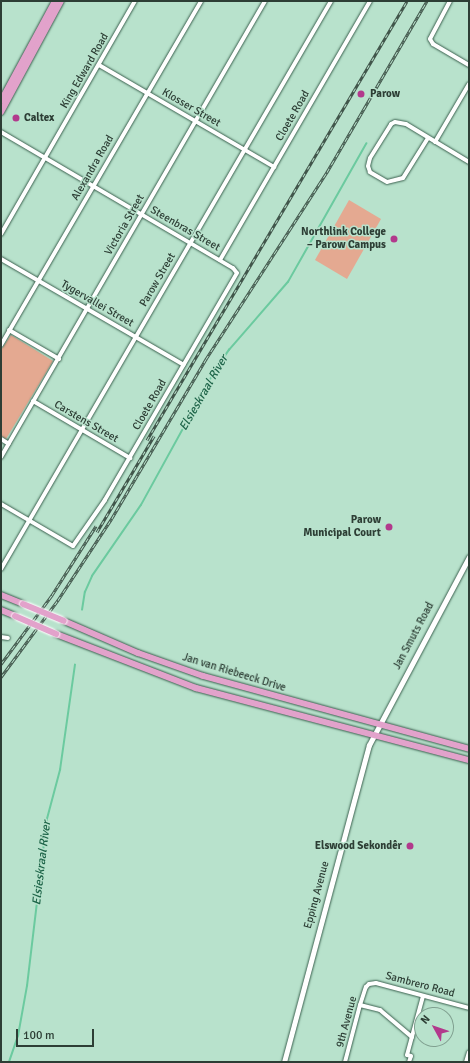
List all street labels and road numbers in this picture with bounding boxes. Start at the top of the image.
street label: King Edward Road [58,31,112,111]
street label: Klosser Street [159,86,223,130]
street label: Cloete Road [273,88,313,144]
street label: Alexandra Road [69,133,117,203]
street label: Victoria Street [102,192,148,258]
street label: Steenbras Street [148,204,222,254]
street label: Parow Street [137,251,179,309]
street label: Tygervallei Street [58,278,136,330]
street label: Cloete Road [130,377,170,433]
street label: Carstens Street [51,398,121,446]
street label: Jan Smuts Road [391,600,437,672]
street label: Jan van Riebeeck Drive [181,651,287,695]
street label: Epping Avenue [302,860,332,930]
street label: Sambrero Road [384,969,456,1001]
street label: 9th Avenue [334,995,360,1049]

